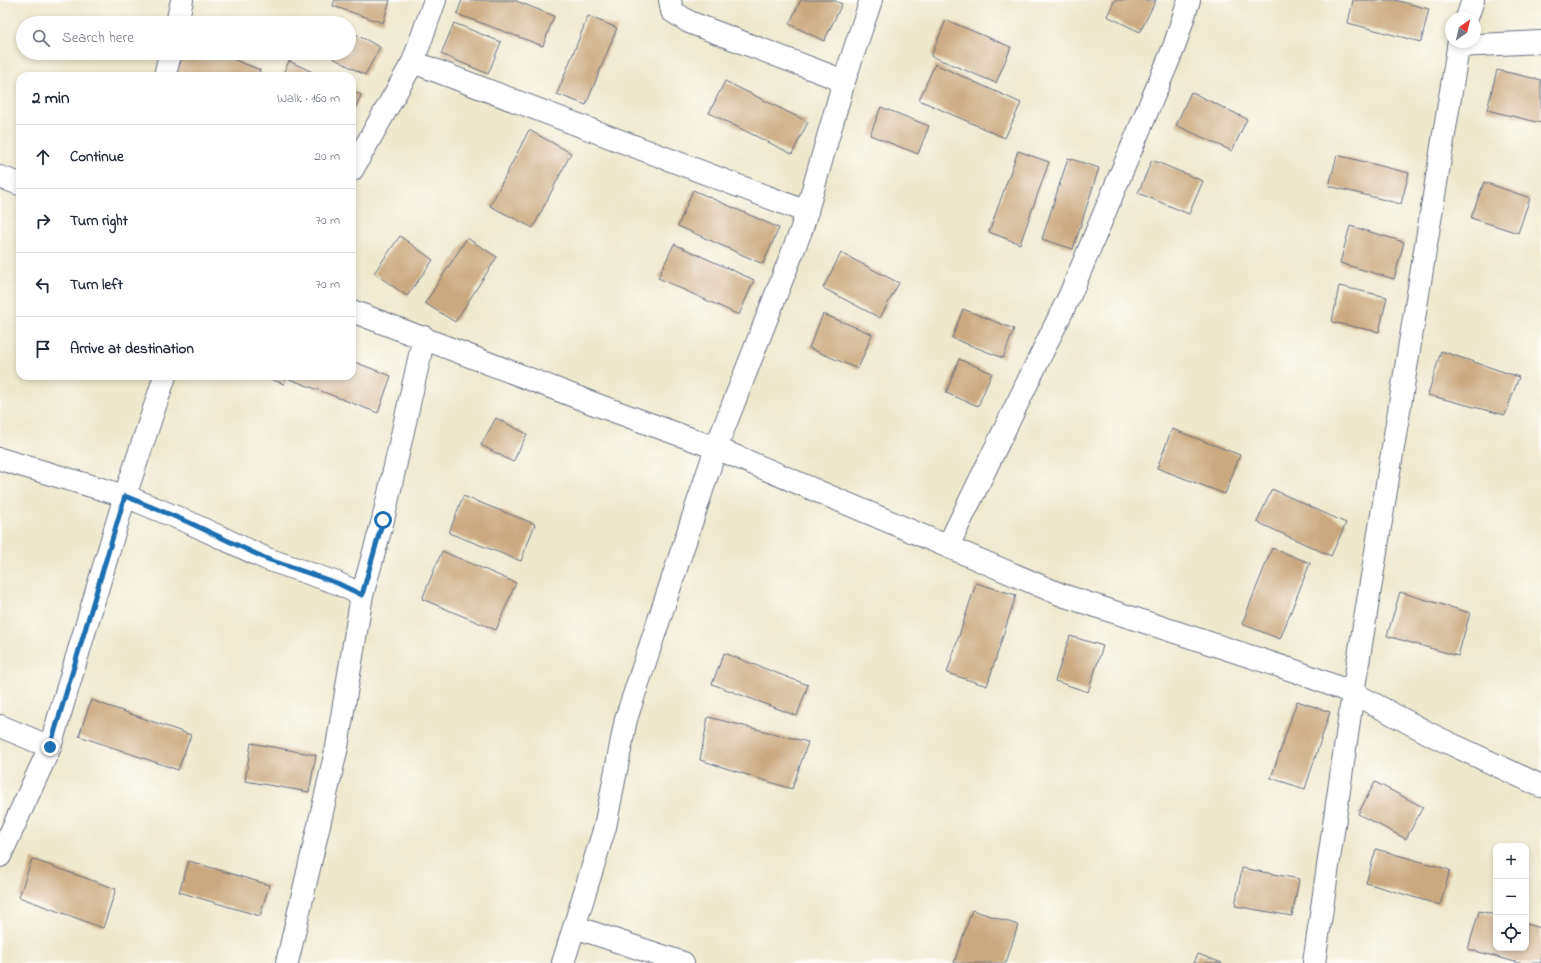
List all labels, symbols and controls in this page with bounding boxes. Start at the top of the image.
north arrow [1445,12,1481,48]
search box [16,16,356,60]
icon: search [30,27,52,49]
text: Search here [62,27,134,49]
text: 2 min [32,86,69,111]
text: Walk · 160 m [277,89,340,108]
icon: ahead [32,146,54,168]
text: Continue [70,146,124,168]
text: 20 m [315,147,340,166]
icon: right [32,210,54,232]
text: Turn right [70,210,128,232]
text: 70 m [316,211,340,230]
icon: left [32,274,54,296]
text: Turn left [70,274,123,296]
text: 70 m [316,275,340,294]
icon: arrive [32,338,54,360]
text: Arrive at destination [70,338,194,360]
route start [374,511,392,529]
route end [41,738,59,756]
map controls [1493,843,1529,951]
button: + [1493,843,1529,879]
button: − [1493,879,1529,915]
button: locate [1493,915,1529,951]

